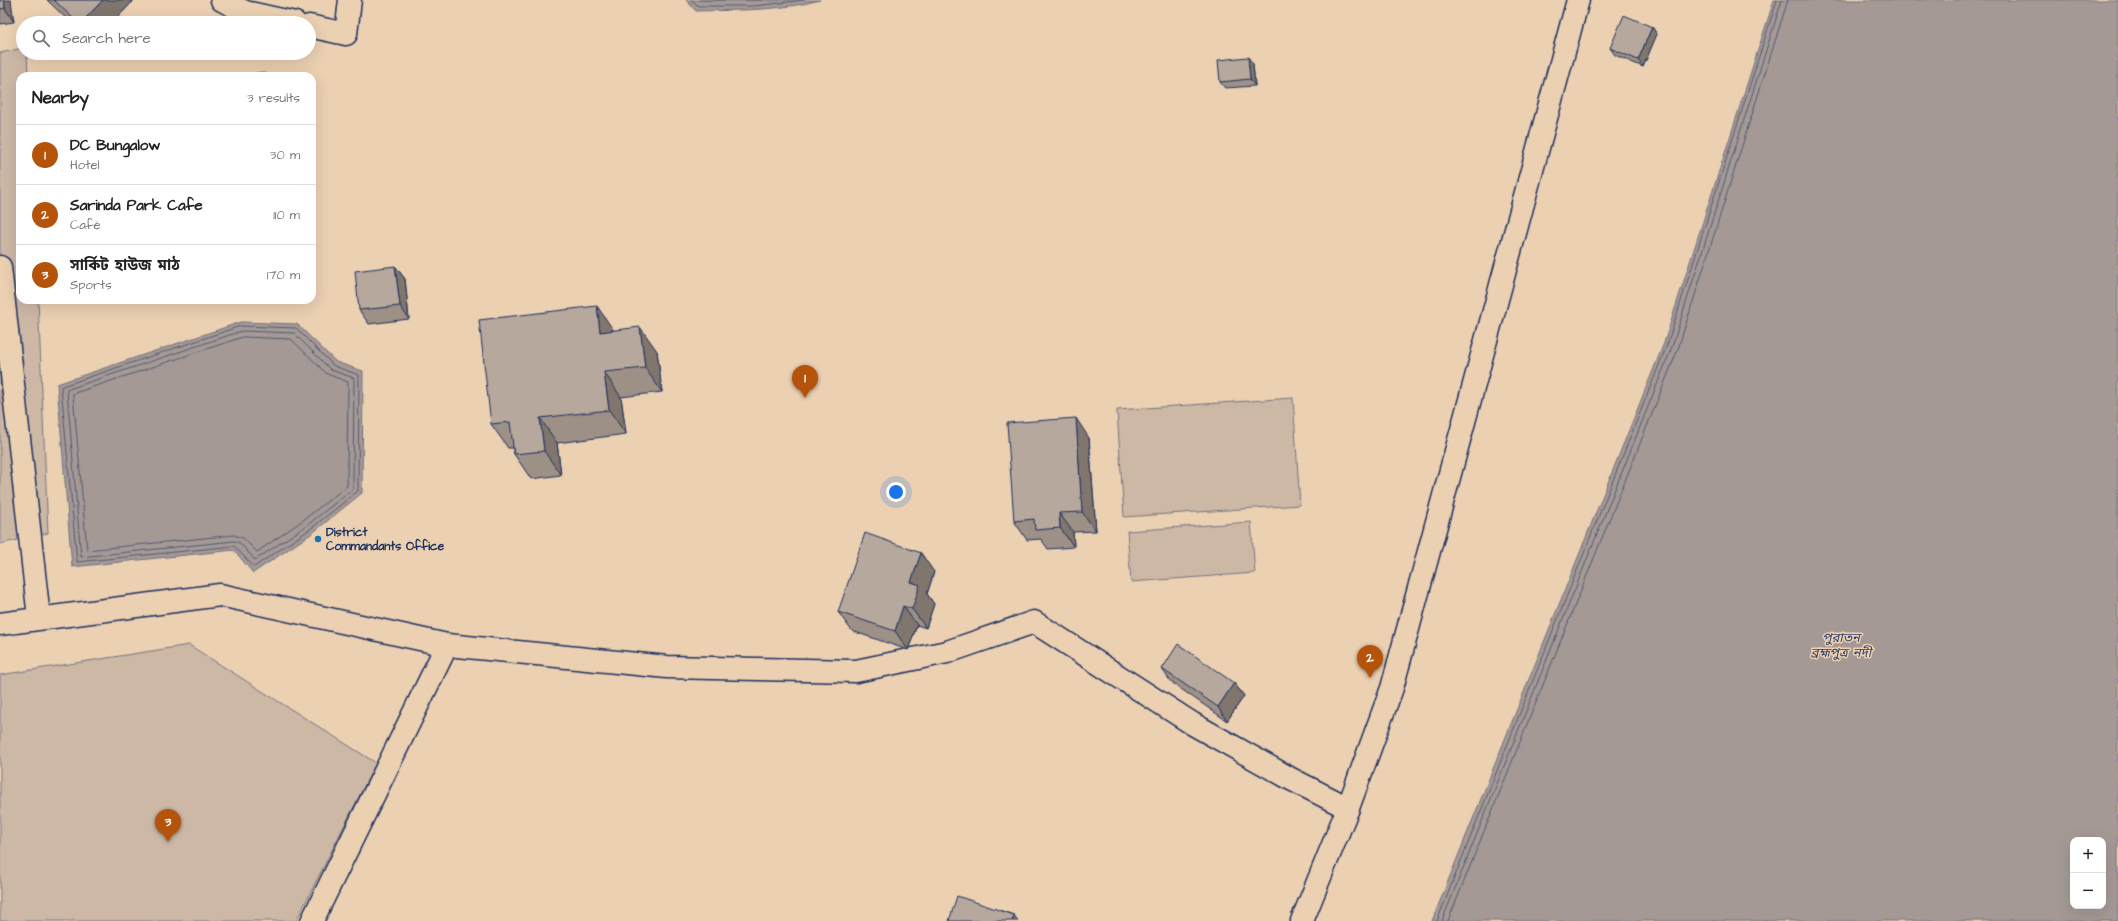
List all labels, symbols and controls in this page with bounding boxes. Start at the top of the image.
search box [16,16,316,60]
icon: search [30,27,52,49]
text: Search here [62,28,151,49]
text: Nearby [32,86,89,110]
text: 3 results [247,89,300,107]
text: DC Bungalow [70,135,160,156]
text: 1 [44,146,46,164]
text: 30 m [270,146,300,164]
text: Hotel [70,156,100,174]
text: Sarinda Park Cafe [70,195,203,216]
text: 2 [41,206,49,224]
text: 110 m [273,206,300,224]
text: Café [70,216,101,234]
text: সার্কিট হাউজ মাঠ [70,255,180,276]
text: 3 [42,266,48,284]
text: 170 m [267,266,300,284]
text: Sports [70,276,112,294]
pin: 1 [792,365,818,398]
your location [886,482,906,502]
place label: District Commandants Office [326,524,445,555]
marker: District Commandants Office [313,534,323,544]
water label: পুরাতন ব্রহ্মপুত্র নদী [1811,629,1874,662]
pin: 2 [1357,645,1383,678]
pin: 3 [155,809,181,842]
map controls [2070,837,2106,909]
button: + [2070,837,2106,873]
button: − [2070,873,2106,909]

